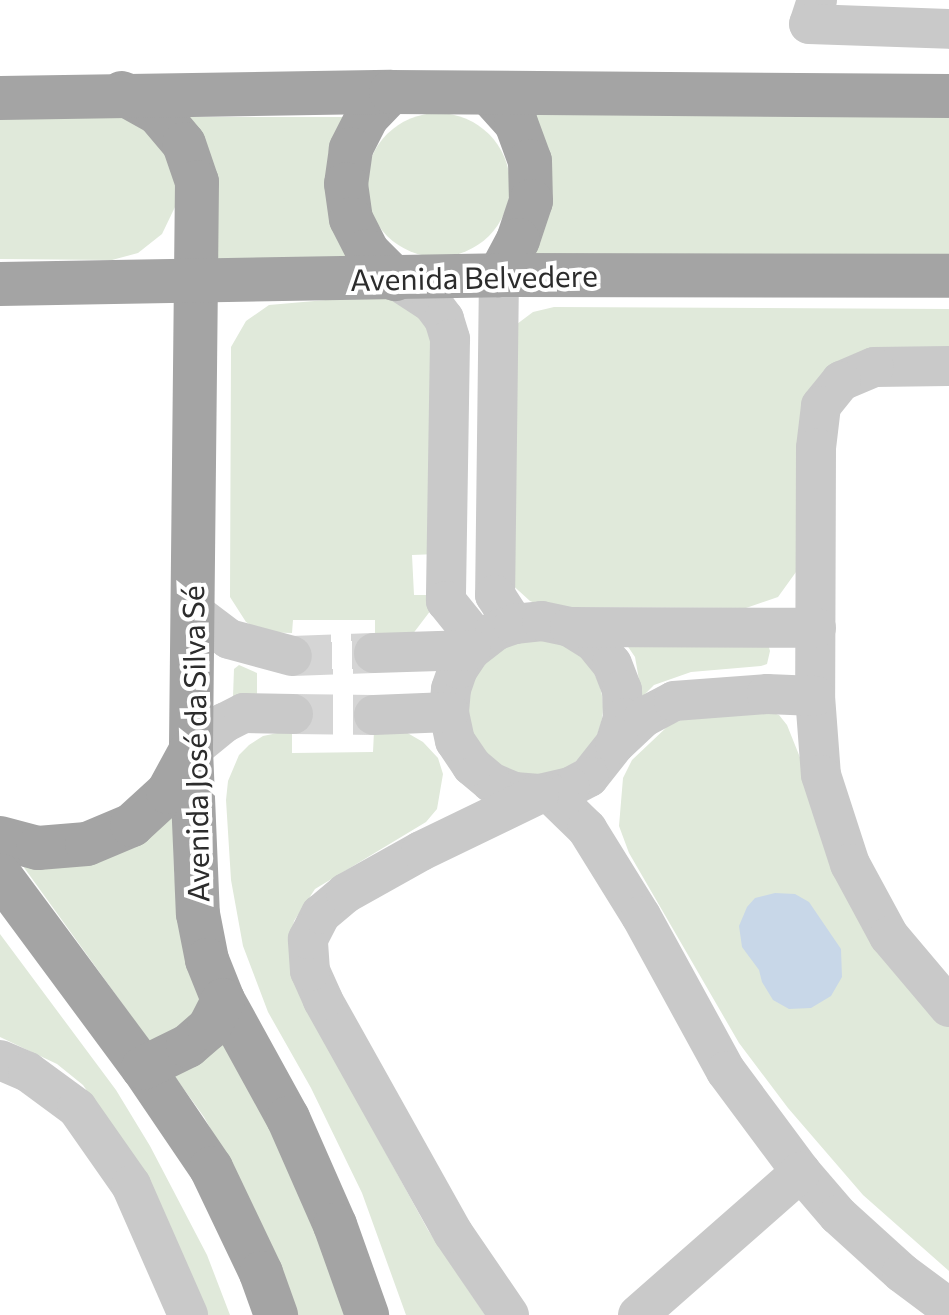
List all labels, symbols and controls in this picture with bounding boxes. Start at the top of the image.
street label: Avenida Belvedere [350,257,598,297]
street label: Avenida José da Silva Sé [174,585,216,903]

